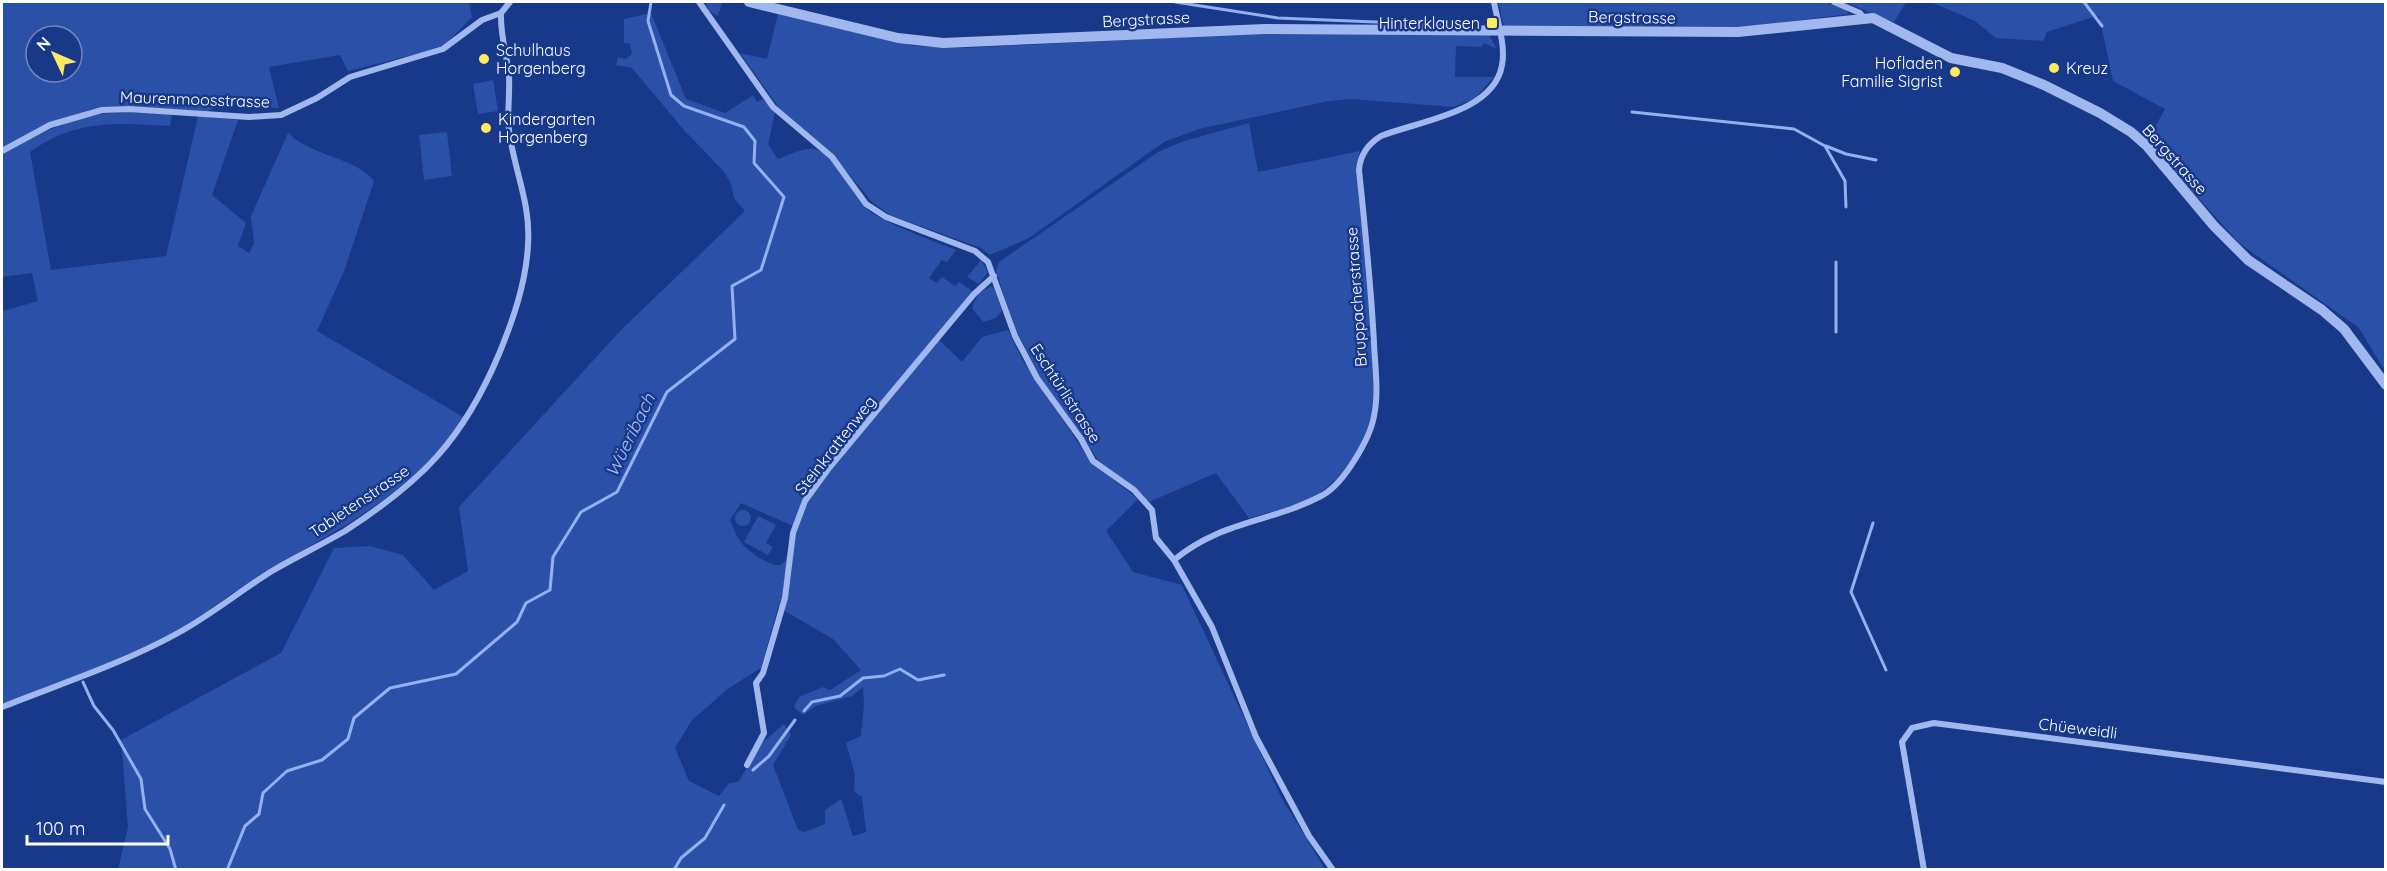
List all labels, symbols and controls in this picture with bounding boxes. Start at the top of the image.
street label: Bergstrasse [1588,6,1676,28]
street label: Bergstrasse [1102,7,1190,31]
place label: Hinterklausen [1379,13,1480,33]
marker: Hinterklausen [1485,16,1499,30]
north arrow [24,24,84,84]
text: N [32,32,54,55]
place label: Schulhaus Horgenberg [496,40,586,78]
marker: Schulhaus Horgenberg [477,52,491,66]
place label: Hofladen Familie Sigrist [1841,53,1943,91]
place label: Kreuz [2066,58,2108,78]
marker: Kreuz [2047,61,2061,75]
marker: Hofladen Familie Sigrist [1948,65,1962,79]
street label: Maurenmoosstrasse [120,86,270,112]
place label: Kindergarten Horgenberg [498,109,596,147]
street label: Bergstrasse [2138,120,2212,198]
marker: Kindergarten Horgenberg [479,121,493,135]
street label: Bruppacherstrasse [1341,226,1371,368]
street label: Eschtürlistrasse [1026,340,1106,446]
water label: Wüeribach [600,389,660,480]
street label: Steinkrattenweg [790,391,880,499]
street label: Tabletenstrasse [305,460,413,542]
street label: Chüeweidli [2038,713,2118,743]
scale bar [27,808,168,846]
text: 100 m [36,817,85,840]

